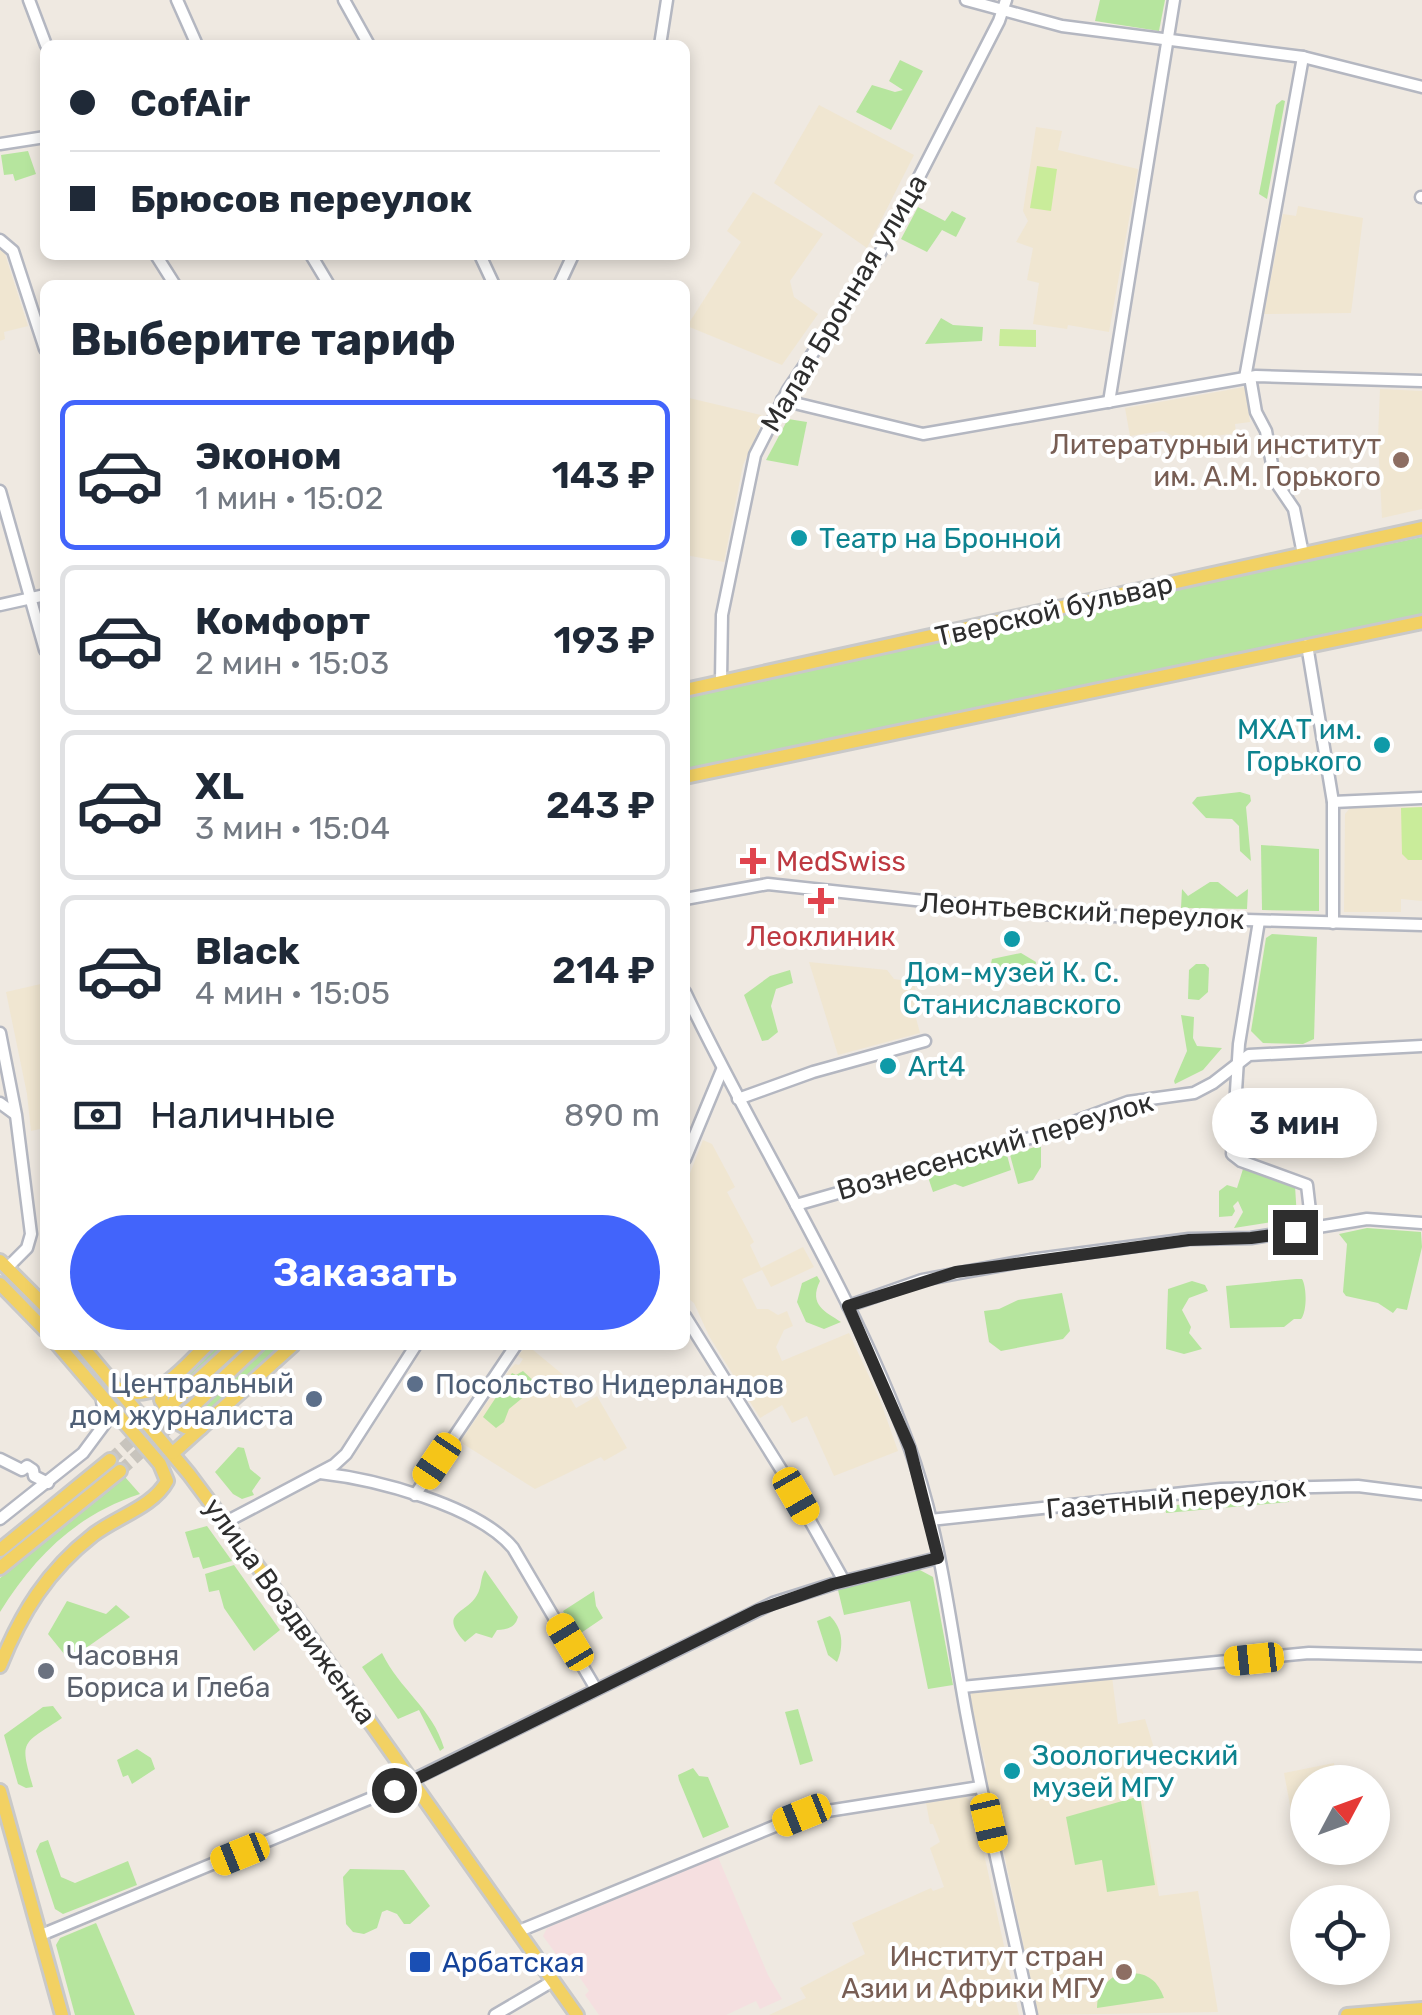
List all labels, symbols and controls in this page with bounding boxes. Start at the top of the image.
text: CofAir [130,80,250,126]
street label: Малая Бронная улица [754,168,934,438]
text: Брюсов переулок [130,176,472,222]
text: Выберите тариф [70,313,456,366]
place label: Литературный институт им. А.М. Горького [1050,428,1381,493]
icon: car [75,430,165,520]
text: Эконом [195,433,342,479]
marker: Литературный институт им. А.М. Горького [1390,449,1412,471]
text: 143 ₽ [552,452,655,498]
text: 1 мин · 15:02 [195,479,384,517]
place label: Театр на Бронной [819,522,1062,555]
marker: Театр на Бронной [788,527,810,549]
street label: Тверской бульвар [932,567,1176,653]
icon: car [75,595,165,685]
text: Комфорт [195,598,370,644]
text: 193 ₽ [553,617,655,663]
text: 2 мин · 15:03 [195,644,389,682]
place label: МХАТ им. Горького [1237,713,1362,778]
marker: МХАТ им. Горького [1371,734,1393,756]
icon: car [75,760,165,850]
text: XL [195,763,244,809]
text: 243 ₽ [546,782,655,828]
text: 3 мин · 15:04 [195,809,390,847]
place label: MedSwiss [776,845,906,878]
marker: MedSwiss [740,848,766,874]
street label: Леонтьевский переулок [919,886,1245,936]
marker: Леоклиник [808,888,834,914]
place label: Леоклиник [747,920,895,953]
icon: car [75,925,165,1015]
text: Black [195,928,300,974]
marker: Дом-музей К. С. Станиславского [1001,928,1023,950]
text: 214 ₽ [552,947,655,993]
place label: Дом-музей К. С. Станиславского [902,956,1122,1021]
text: 4 мин · 15:05 [195,974,390,1012]
place label: Art4 [908,1050,966,1083]
marker: Art4 [877,1055,899,1077]
street label: Вознесенский переулок [833,1085,1157,1207]
callout: 3 мин [1212,1087,1378,1157]
icon: cash [70,1088,125,1143]
text: Наличные [150,1092,336,1138]
text: 890 m [564,1096,660,1134]
text: 3 мин [1249,1104,1340,1142]
route end [1273,1210,1318,1255]
button: Заказать [70,1215,660,1330]
place label: Центральный дом журналиста [70,1367,294,1432]
place label: Посольство Нидерландов [435,1368,784,1401]
marker: Посольство Нидерландов [404,1373,426,1395]
marker: Центральный дом журналиста [303,1388,325,1410]
car [408,1428,466,1494]
car [768,1463,824,1529]
street label: Газетный переулок [1045,1470,1307,1526]
street label: улица Воздвиженка [197,1491,383,1731]
car [542,1609,598,1675]
place label: Часовня Бориса и Глеба [66,1639,270,1704]
car [1223,1641,1285,1677]
marker: Часовня Бориса и Глеба [35,1660,57,1682]
place label: Зоологический музей МГУ [1032,1739,1238,1804]
marker: Зоологический музей МГУ [1001,1760,1023,1782]
north arrow [1290,1765,1390,1865]
map controls [1290,1765,1390,1985]
route start [372,1768,417,1813]
car [769,1790,835,1840]
car [968,1790,1010,1856]
car [207,1829,273,1879]
button: locate [1290,1885,1390,1985]
place label: Институт стран Азии и Африки МГУ [841,1940,1105,2005]
place label: Арбатская [442,1946,585,1979]
marker: Арбатская [407,1949,433,1975]
marker: Институт стран Азии и Африки МГУ [1113,1961,1135,1983]

